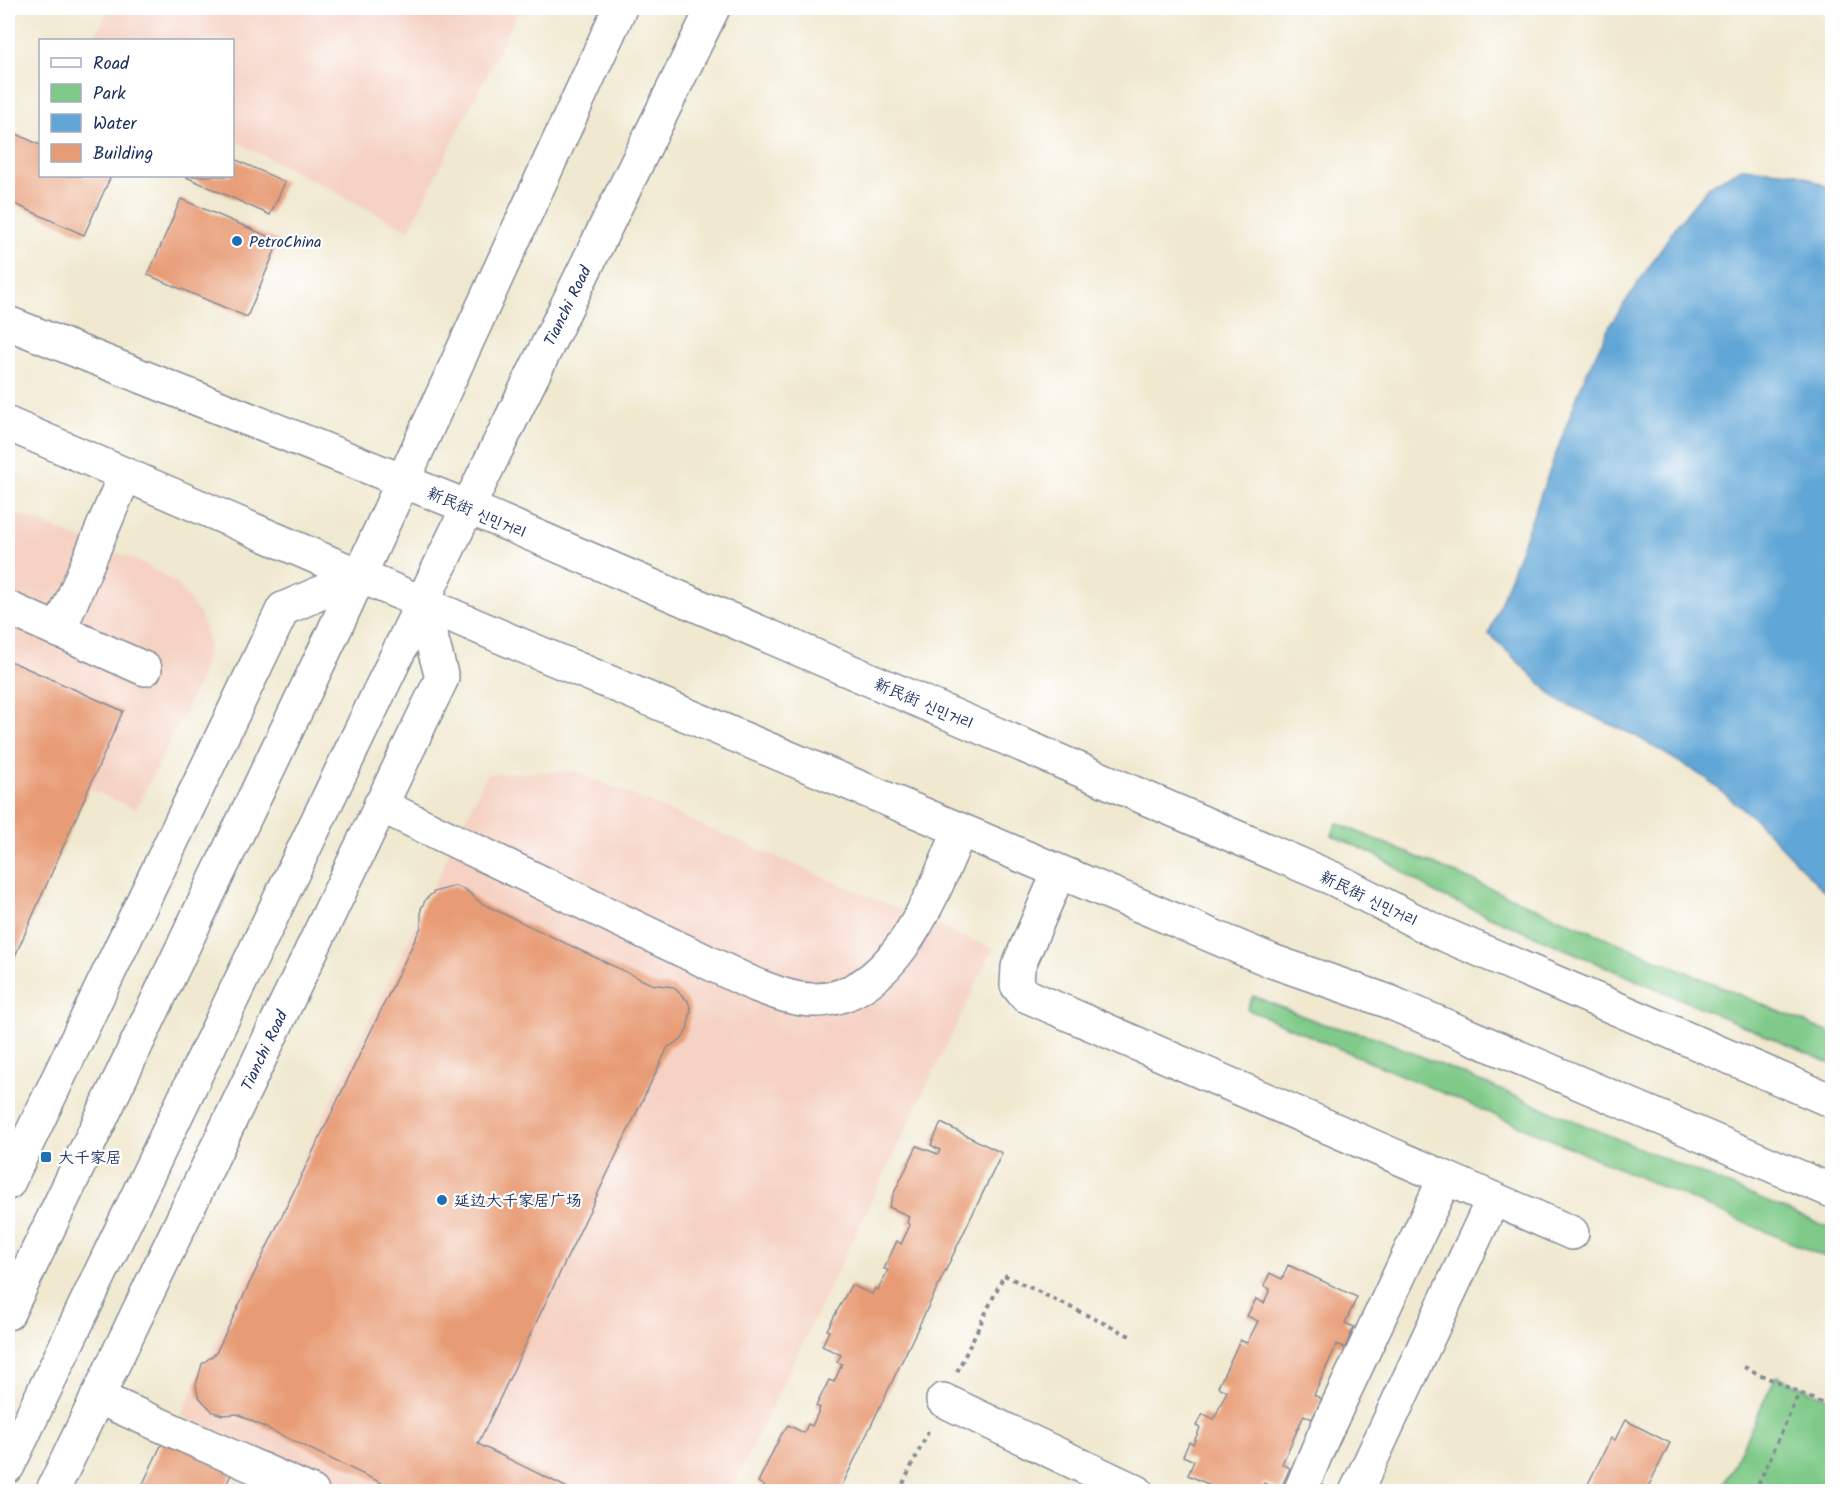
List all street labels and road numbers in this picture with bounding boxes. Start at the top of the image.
street label: Tianchi Road [538,261,599,351]
street label: 新民街 신민거리 [423,481,530,546]
street label: 新民街 신민거리 [870,672,977,737]
street label: 新民街 신민거리 [1315,865,1421,934]
street label: Tianchi Road [235,1005,295,1095]

